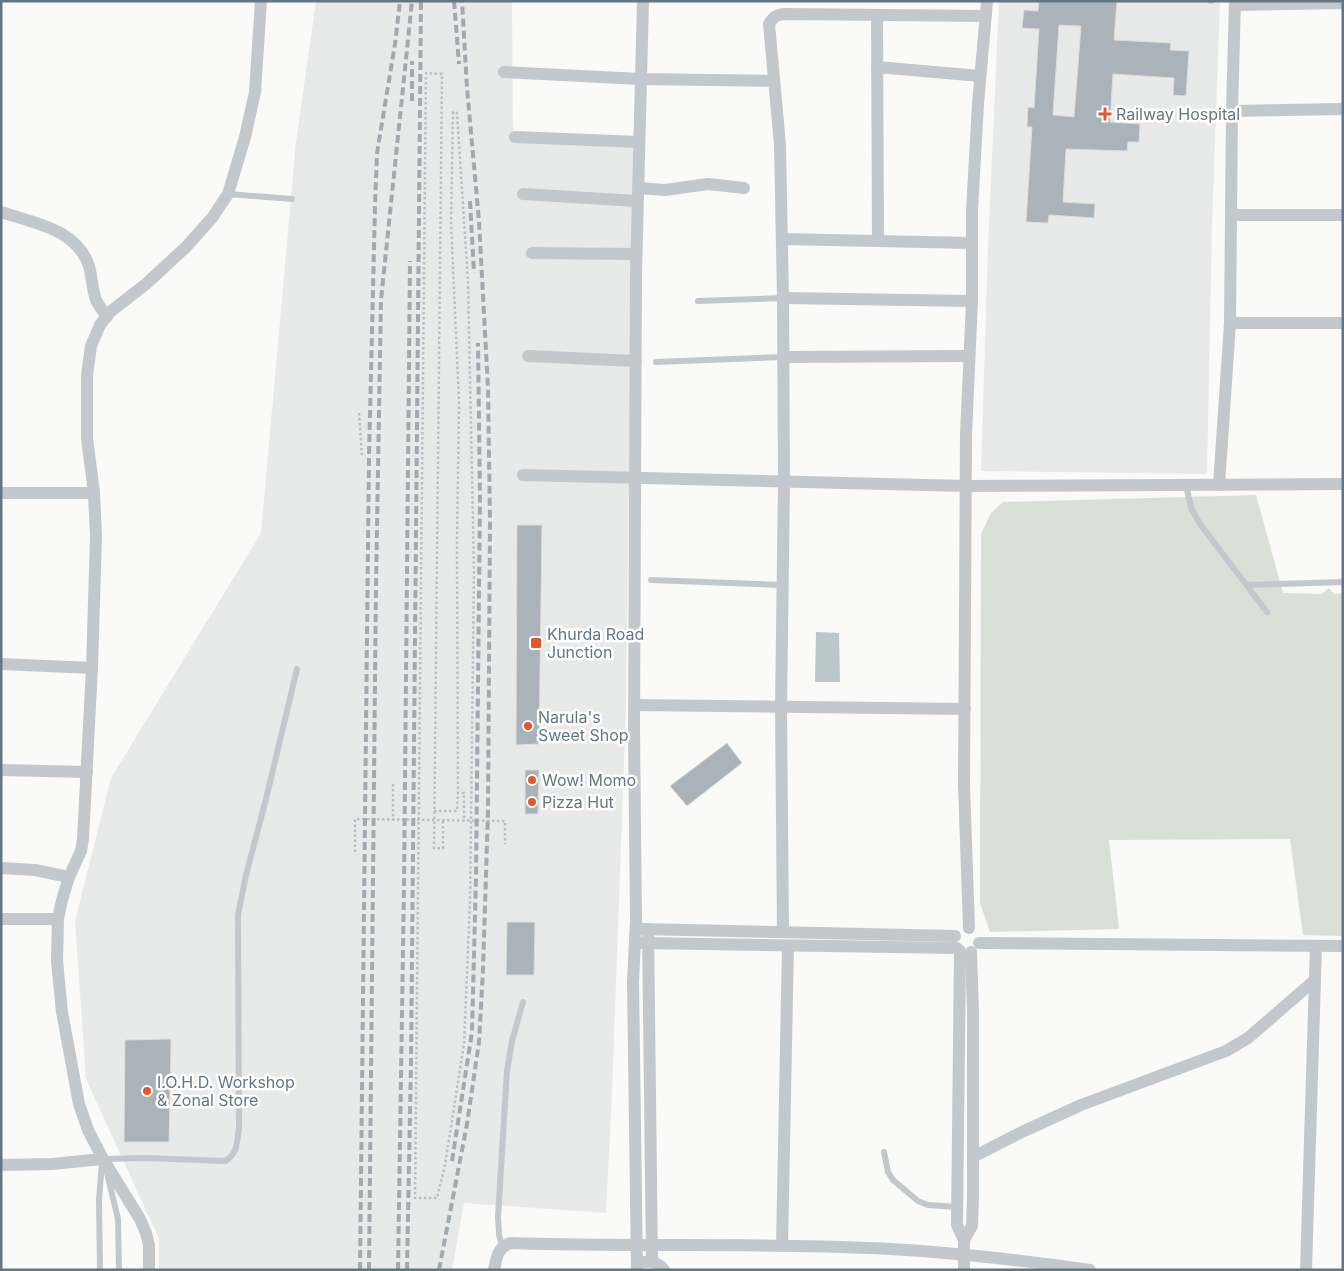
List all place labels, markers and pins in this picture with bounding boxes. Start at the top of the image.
place label: Railway Hospital [1116,104,1240,124]
marker: Railway Hospital [1098,107,1112,121]
place label: Khurda Road Junction [547,624,644,662]
marker: Khurda Road Junction [529,636,543,650]
place label: Narula's Sweet Shop [538,707,629,745]
marker: Narula's Sweet Shop [522,720,534,732]
place label: Wow! Momo [542,770,636,790]
marker: Wow! Momo [526,774,538,786]
place label: Pizza Hut [542,792,614,812]
marker: Pizza Hut [526,796,538,808]
place label: I.O.H.D. Workshop & Zonal Store [157,1072,295,1110]
marker: I.O.H.D. Workshop & Zonal Store [141,1085,153,1097]

